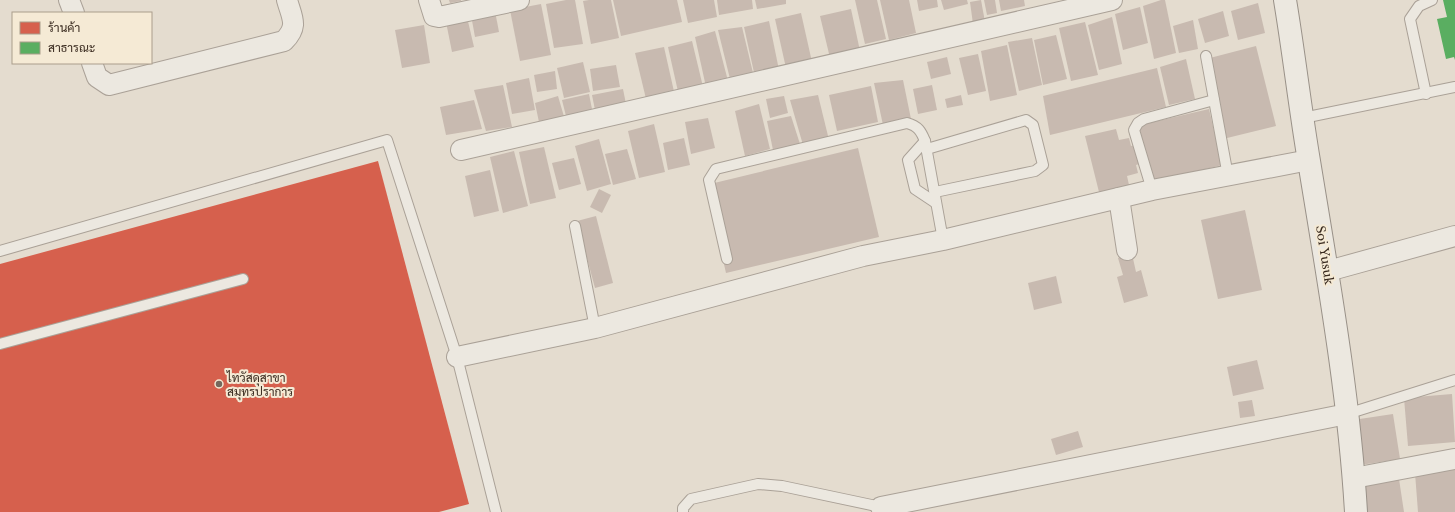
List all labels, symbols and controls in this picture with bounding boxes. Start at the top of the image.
legend [12,12,152,64]
text: ร้านค้า [48,20,80,35]
text: สาธารณะ [48,40,95,55]
street label: Soi Yusuk [1313,224,1337,286]
place label: ไทวัสดุสาขา สมุทรปราการ [226,370,293,401]
marker: ไทวัสดุสาขา สมุทรปราการ [214,379,224,389]

